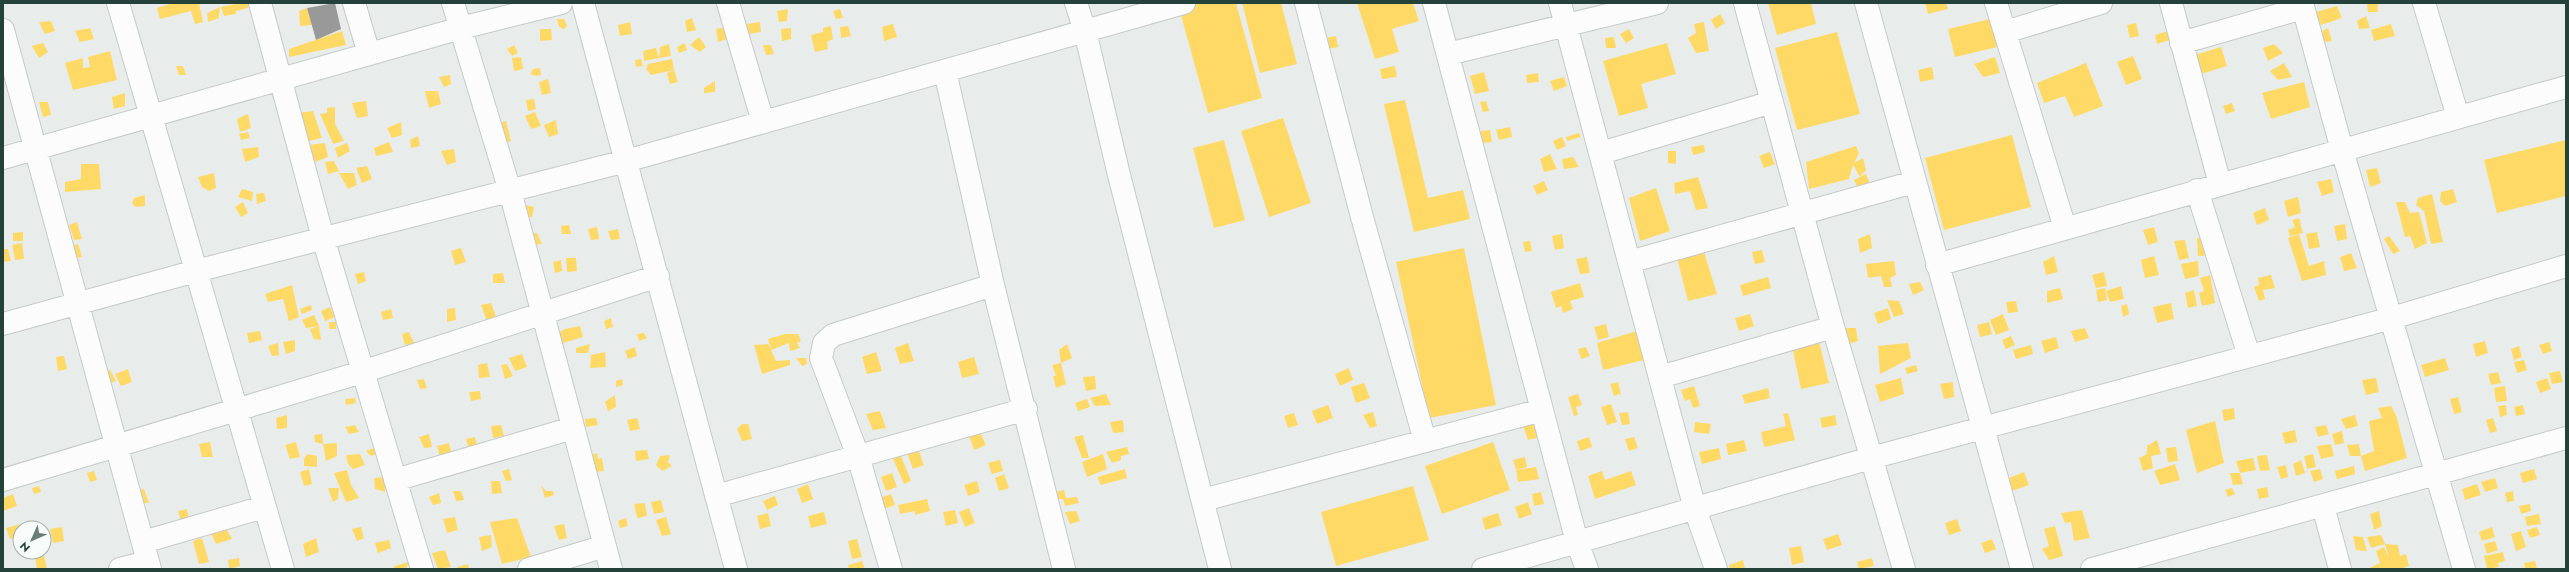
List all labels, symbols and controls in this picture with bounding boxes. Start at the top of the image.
north arrow [12,520,52,560]
text: N [16,538,34,556]

